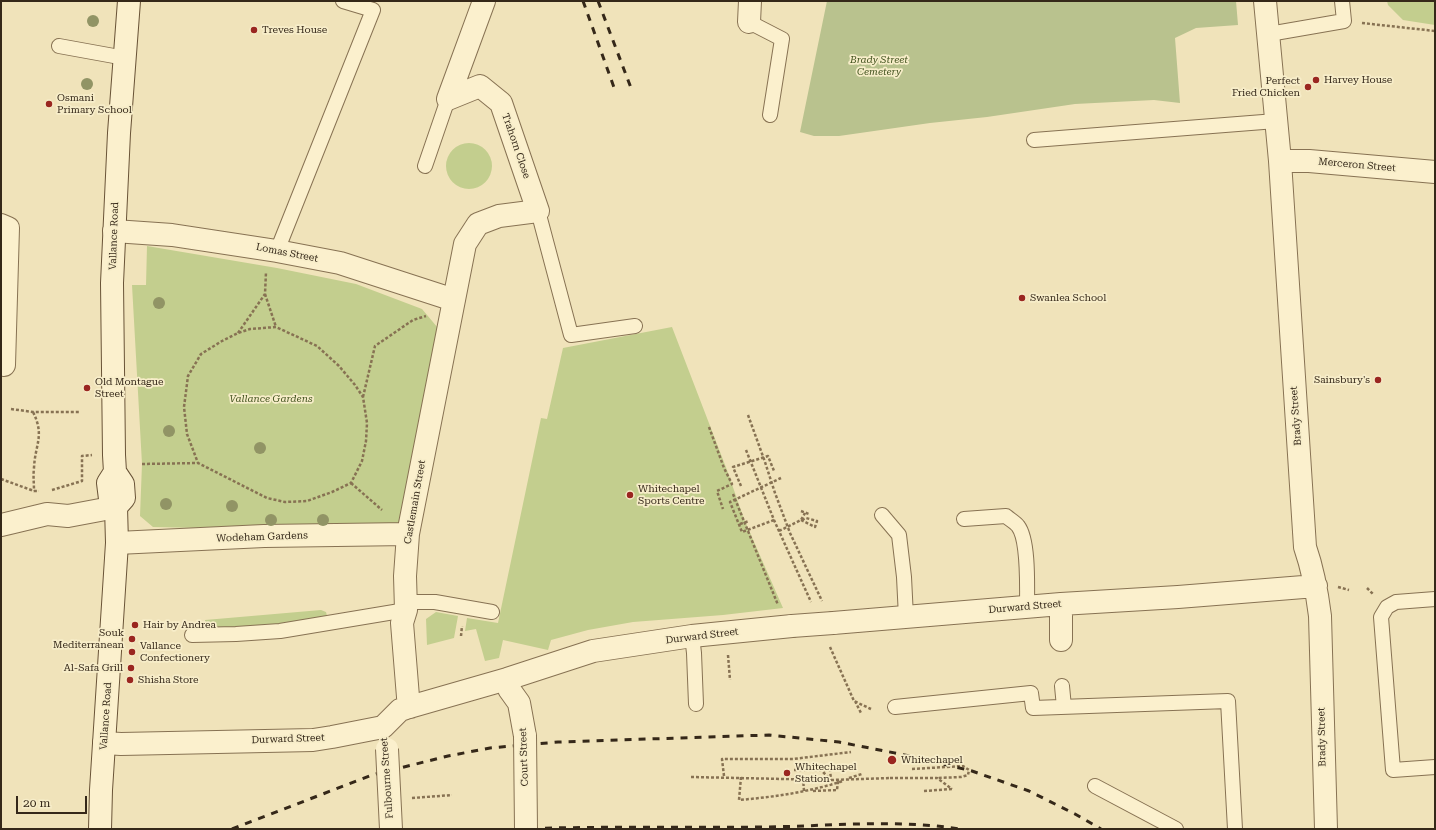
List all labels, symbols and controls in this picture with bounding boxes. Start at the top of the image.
place label: Treves House [262,24,327,36]
marker: Treves House [249,25,259,35]
park label: Brady Street Cemetery [850,54,908,78]
place label: Harvey House [1324,74,1392,86]
place label: Perfect Fried Chicken [1232,75,1300,98]
marker: Harvey House [1311,75,1321,85]
marker: Perfect Fried Chicken [1303,82,1313,92]
place label: Osmani Primary School [57,92,132,116]
marker: Osmani Primary School [44,99,54,109]
street label: Trahorn Close [499,112,533,180]
street label: Merceron Street [1318,156,1396,174]
street label: Vallance Road [107,202,121,270]
street label: Lomas Street [255,241,319,265]
place label: Swanlea School [1030,292,1106,304]
marker: Swanlea School [1017,293,1027,303]
place label: Sainsbury's [1314,374,1370,386]
marker: Sainsbury's [1373,375,1383,385]
place label: Old Montague Street [95,376,163,400]
marker: Old Montague Street [82,383,92,393]
street label: Brady Street [1288,386,1304,446]
park label: Vallance Gardens [229,393,313,405]
street label: Castlemain Street [402,459,428,545]
place label: Whitechapel Sports Centre [638,483,705,506]
marker: Whitechapel Sports Centre [625,490,635,500]
street label: Wodeham Gardens [216,529,308,545]
street label: Durward Street [988,598,1062,616]
place label: Hair by Andrea [143,619,216,631]
marker: Hair by Andrea [130,620,140,630]
street label: Durward Street [665,626,739,646]
place label: Souk Mediterranean [53,627,124,650]
marker: Souk Mediterranean [127,634,137,644]
place label: Vallance Confectionery [140,640,210,664]
marker: Vallance Confectionery [127,647,137,657]
place label: Al-Safa Grill [64,662,123,674]
marker: Al-Safa Grill [126,663,136,673]
place label: Shisha Store [138,674,199,686]
marker: Shisha Store [125,675,135,685]
street label: Vallance Road [98,682,114,750]
street label: Brady Street [1315,707,1329,767]
street label: Court Street [517,727,531,787]
street label: Durward Street [251,732,325,746]
street label: Fulbourne Street [378,737,396,819]
marker: Whitechapel [886,754,898,766]
place label: Whitechapel [901,754,963,766]
place label: Whitechapel Station [795,761,857,784]
marker: Whitechapel Station [782,768,792,778]
scale bar [18,788,89,814]
text: 20 m [23,796,50,810]

